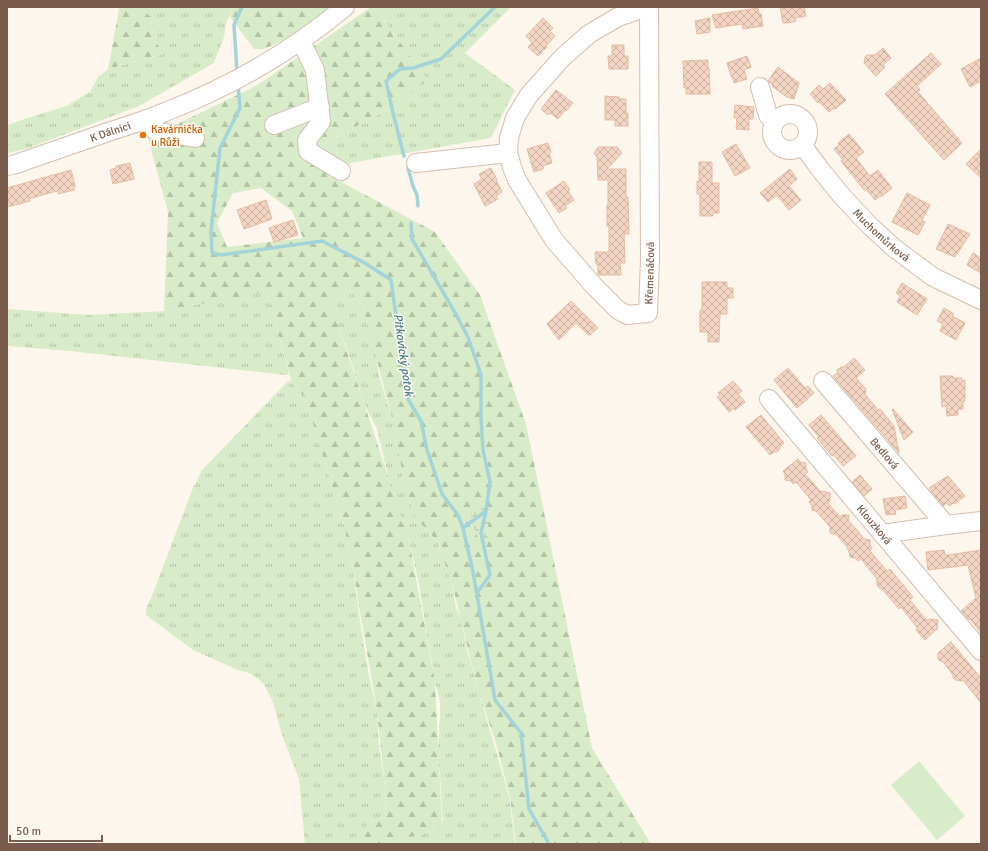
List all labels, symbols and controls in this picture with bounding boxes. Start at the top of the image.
street label: K Dálnici [88,119,132,144]
place label: Kavárnička u Růži [151,123,203,149]
marker: Kavárnička u Růži [138,130,148,140]
street label: Muchomůrková [850,206,913,264]
street label: Křemenáčová [642,241,657,305]
water label: Pitkovický potok [390,313,416,398]
street label: Bedlová [868,435,902,472]
street label: Klouzková [854,502,895,547]
scale bar [10,817,102,843]
text: 50 m [16,824,41,839]

